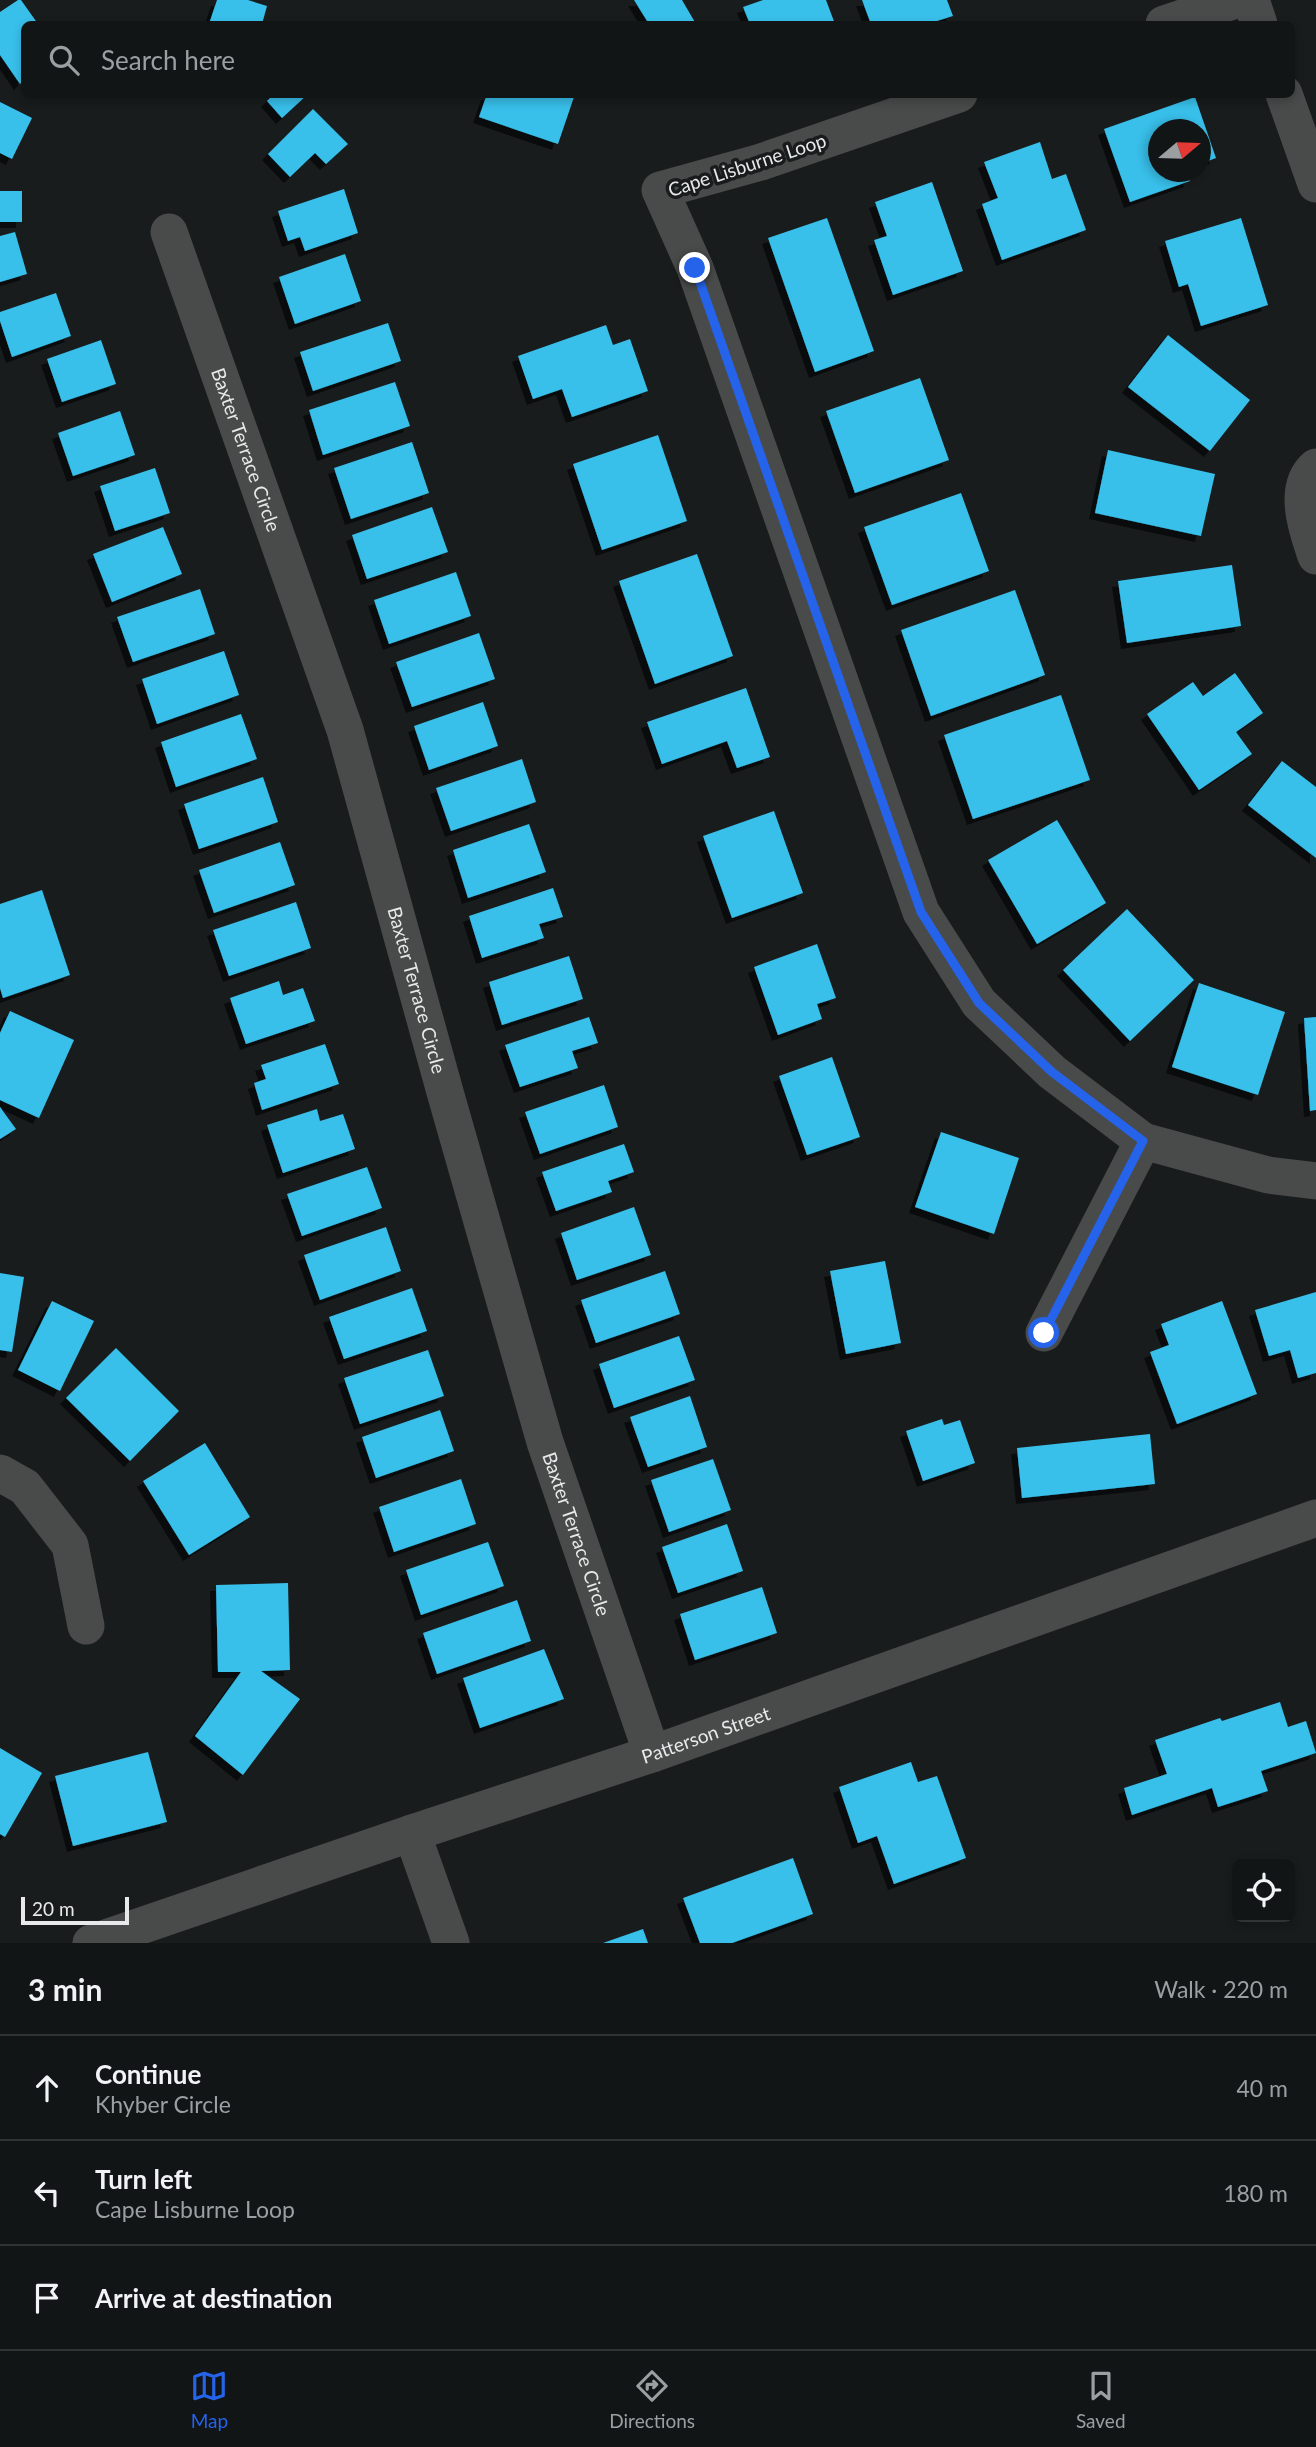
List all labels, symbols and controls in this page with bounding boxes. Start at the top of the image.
search box [21,21,1295,98]
icon: search [45,41,83,79]
text: Search here [101,44,235,76]
north arrow [1148,119,1211,182]
street label: Cape Lisburne Loop [665,128,829,201]
route end [679,252,710,283]
street label: Baxter Terrace Circle [207,365,286,535]
street label: Baxter Terrace Circle [383,904,451,1076]
route start [1028,1317,1059,1348]
street label: Baxter Terrace Circle [538,1449,616,1619]
street label: Patterson Street [638,1701,773,1768]
map controls [1232,1859,1295,1922]
button: locate [1232,1859,1295,1922]
scale bar [21,1894,130,1926]
text: 20 m [32,1897,75,1920]
text: 3 min [28,1971,102,2007]
text: Walk · 220 m [1154,1975,1288,2003]
text: Continue [95,2058,201,2090]
icon: ahead [28,2069,66,2107]
text: 40 m [1237,2074,1288,2102]
text: Khyber Circle [95,2090,231,2118]
text: Turn left [95,2163,192,2195]
icon: left [28,2174,66,2212]
text: 180 m [1223,2179,1288,2207]
text: Cape Lisburne Loop [95,2195,295,2223]
icon: arrive [28,2279,66,2317]
text: Arrive at destination [95,2282,332,2314]
tab: Map [190,2367,228,2432]
tab: Directions [609,2367,695,2432]
tab: Saved [1076,2367,1126,2432]

